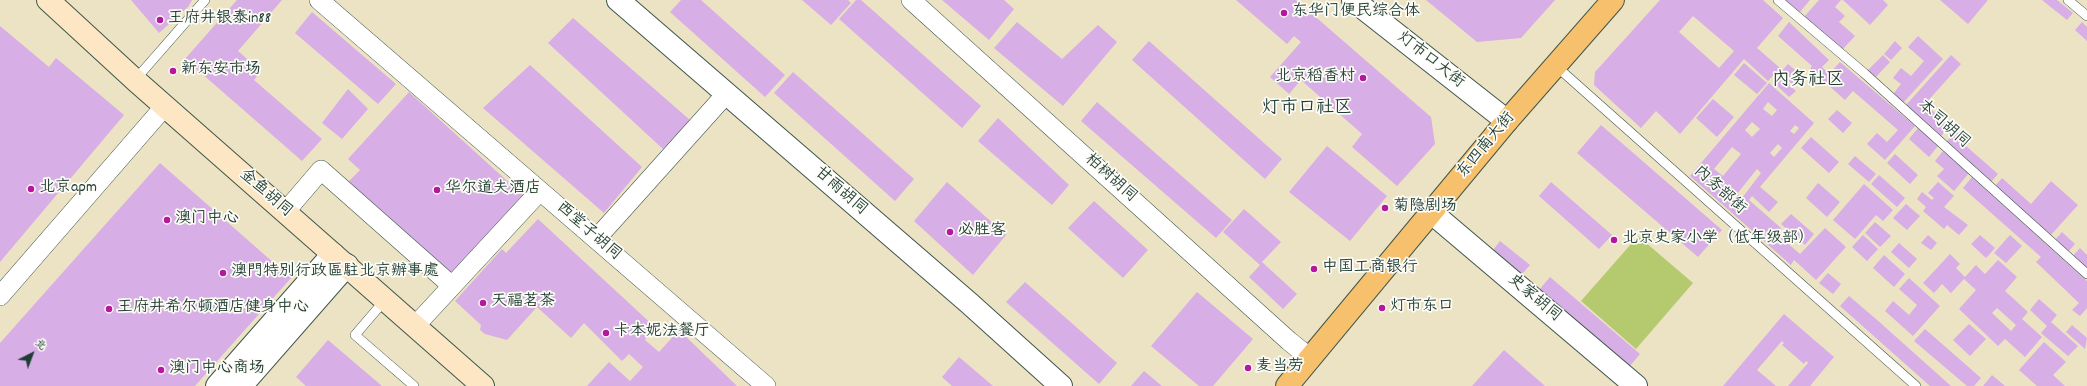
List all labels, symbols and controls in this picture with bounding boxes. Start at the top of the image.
place label: 东华门便民综合体 [1292,3,1420,23]
marker: 东华门便民综合体 [1279,8,1289,18]
place label: 王府井银泰in88 [168,10,271,30]
marker: 王府井银泰in88 [155,15,165,25]
street label: 灯市口大街 [1393,29,1467,93]
place label: 新东安市场 [181,61,261,81]
marker: 新东安市场 [168,66,178,76]
place label: 北京稻香村 [1275,68,1355,88]
district label: 内务社区 [1772,71,1844,93]
marker: 北京稻香村 [1358,73,1368,83]
street label: 本司胡同 [1913,96,1973,154]
district label: 灯市口社区 [1262,99,1352,121]
street label: 东四南大街 [1454,109,1520,183]
street label: 柏树胡同 [1080,150,1140,208]
street label: 内务部街 [1689,162,1749,220]
street label: 甘雨胡同 [810,164,870,220]
street label: 金鱼胡同 [235,166,295,222]
place label: 北京apm [39,179,97,199]
place label: 华尔道夫酒店 [445,180,541,200]
marker: 北京apm [26,184,36,194]
marker: 华尔道夫酒店 [432,185,442,195]
place label: 菊隐剧场 [1393,198,1457,218]
street label: 西堂子胡同 [552,199,624,265]
marker: 菊隐剧场 [1380,203,1390,213]
place label: 澳门中心 [175,210,239,230]
marker: 澳门中心 [162,215,172,225]
place label: 必胜客 [958,222,1006,242]
marker: 必胜客 [945,227,955,237]
place label: 北京史家小学（低年级部） [1622,230,1814,250]
marker: 北京史家小学（低年级部） [1609,235,1619,245]
place label: 中国工商银行 [1322,259,1418,279]
place label: 澳門特別行政區駐北京辦事處 [231,263,439,283]
marker: 中国工商银行 [1309,264,1319,274]
marker: 澳門特別行政區駐北京辦事處 [218,268,228,278]
street label: 史家胡同 [1503,271,1565,327]
place label: 天福茗茶 [491,293,555,313]
marker: 天福茗茶 [478,298,488,308]
place label: 灯市东口 [1390,298,1454,318]
place label: 王府井希尔顿酒店健身中心 [117,299,309,319]
marker: 灯市东口 [1377,303,1387,313]
marker: 王府井希尔顿酒店健身中心 [104,304,114,314]
place label: 卡本妮法餐厅 [614,323,710,343]
marker: 卡本妮法餐厅 [601,328,611,338]
north arrow [12,334,52,374]
text: 北 [31,335,49,355]
place label: 麦当劳 [1256,358,1304,378]
place label: 澳门中心商场 [169,360,265,380]
marker: 麦当劳 [1243,363,1253,373]
marker: 澳门中心商场 [156,365,166,375]

